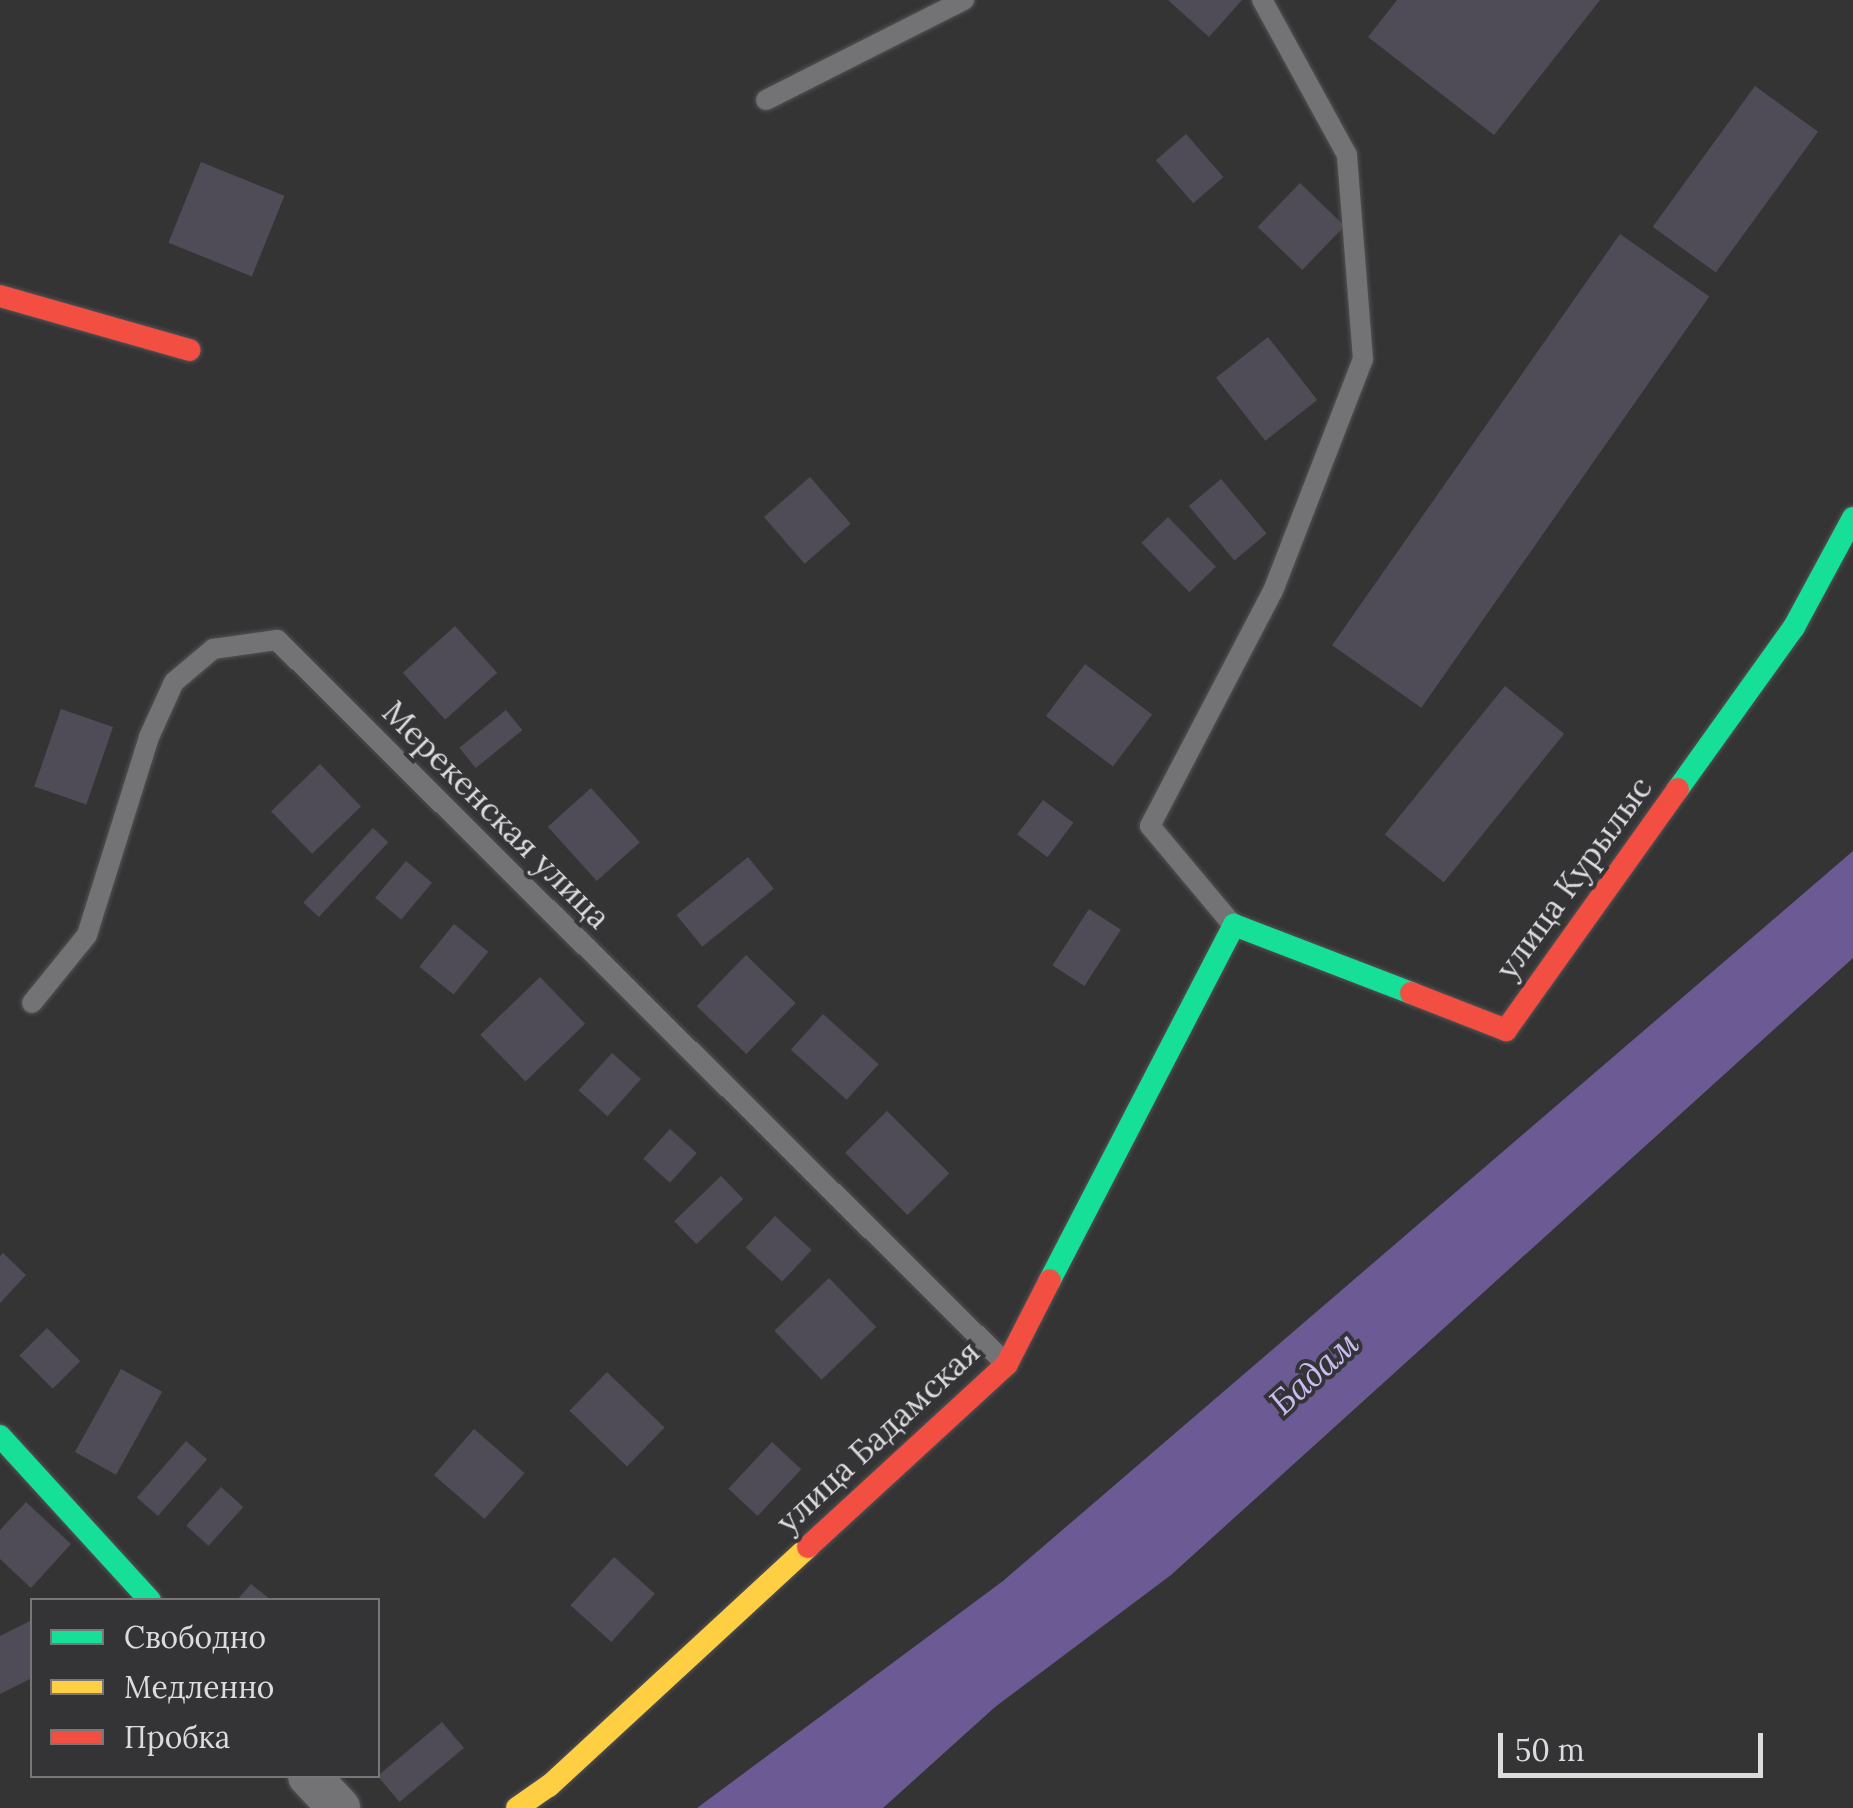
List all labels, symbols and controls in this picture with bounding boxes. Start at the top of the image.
street label: Мерекенская улица [374,693,618,937]
street label: улица Курылыс [1488,769,1660,987]
water label: Бадам [1261,1322,1367,1424]
street label: улица Бадамская [768,1333,988,1541]
legend [30,1598,380,1778]
text: Свободно [124,1618,266,1656]
text: Медленно [124,1668,274,1706]
scale bar [1503,1713,1768,1775]
text: Пробка [124,1718,230,1756]
text: 50 m [1515,1731,1585,1769]

